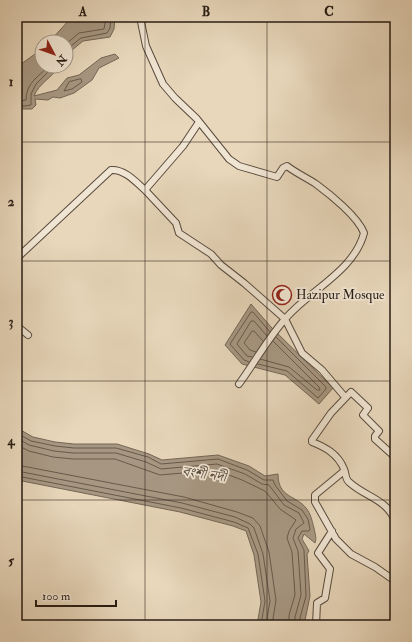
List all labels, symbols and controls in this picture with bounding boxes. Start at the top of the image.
text: A [78,4,88,20]
text: B [202,4,210,20]
text: C [324,4,334,20]
north arrow [34,34,74,74]
text: N [52,51,70,69]
text: 1 [9,74,14,90]
text: 2 [8,194,15,210]
mosque icon: Hazipur Mosque [271,284,293,306]
place label: Hazipur Mosque [296,287,385,304]
text: 3 [9,314,14,330]
text: 4 [6,433,15,449]
water label: বংশী নদী [181,463,229,486]
text: 5 [8,553,14,569]
scale bar [36,582,116,608]
text: 100 m [42,589,71,604]

